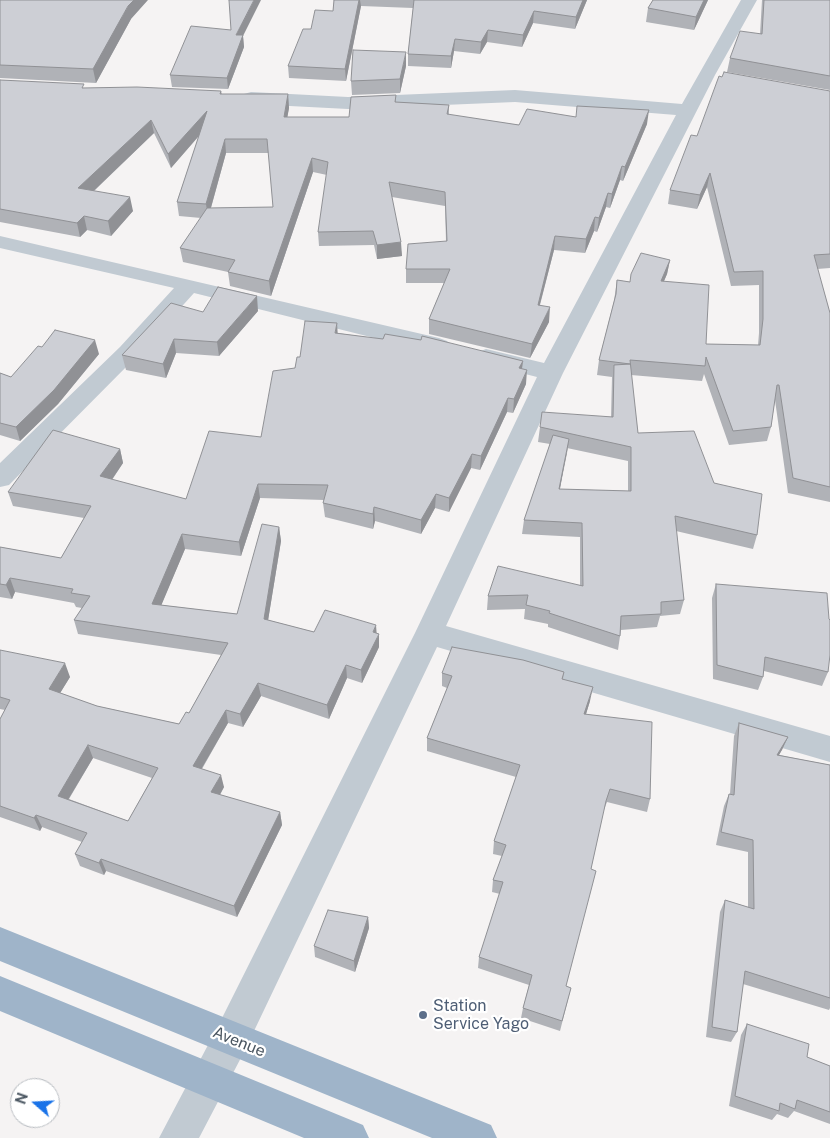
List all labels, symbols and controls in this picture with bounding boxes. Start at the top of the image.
place label: Station Service Yago [433,996,529,1034]
marker: Station Service Yago [417,1009,429,1021]
street label: Avenue [210,1023,268,1061]
north arrow [10,1078,60,1128]
text: N [12,1091,31,1106]

